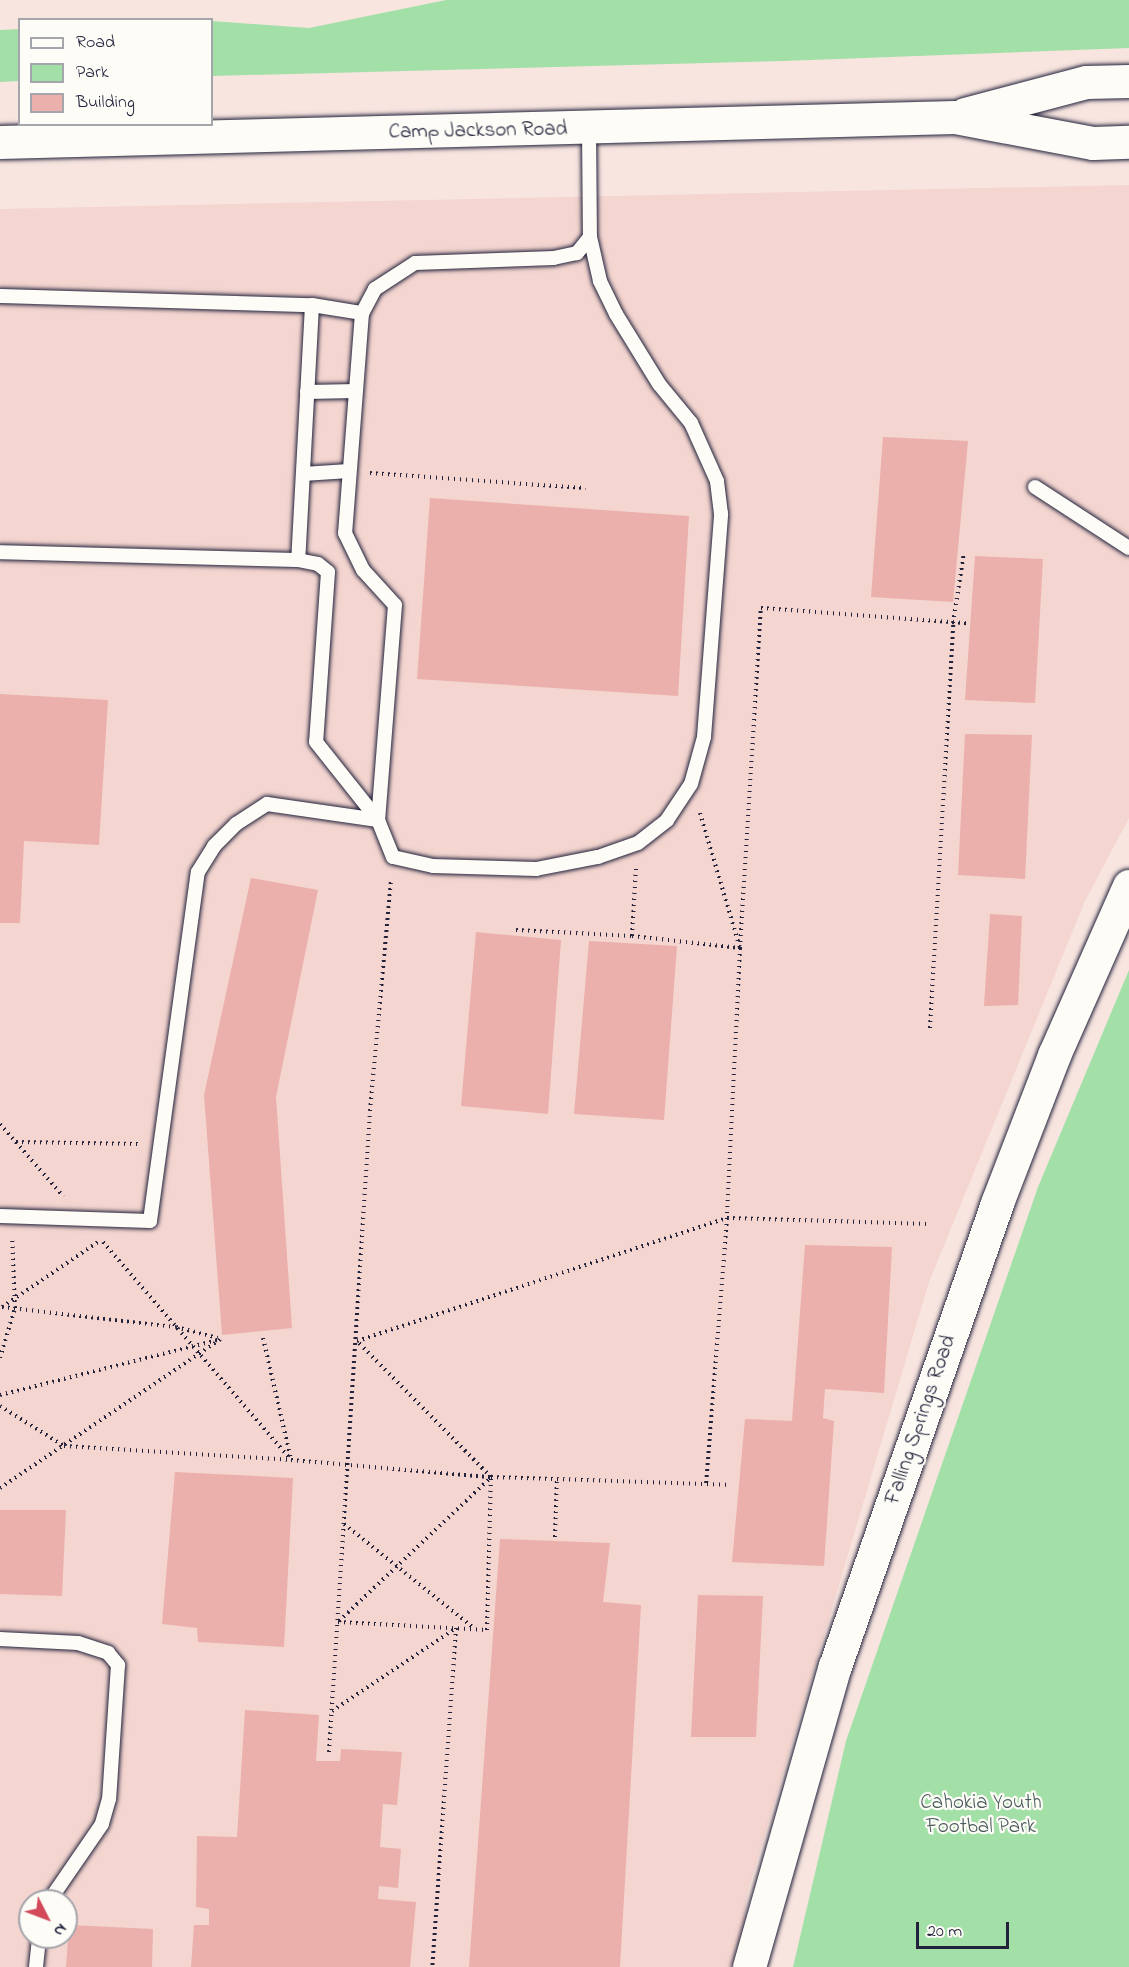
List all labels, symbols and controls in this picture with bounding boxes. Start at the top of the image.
legend [18,18,213,126]
text: Road [76,30,115,56]
text: Park [76,60,109,86]
text: Building [76,90,135,116]
street label: Camp Jackson Road [388,117,568,145]
street label: Falling Springs Road [880,1332,962,1508]
park label: Cahokia Youth Footbal Park [920,1790,1042,1840]
north arrow [18,1889,78,1949]
scale bar [919,1910,1012,1948]
text: N [47,1918,72,1942]
text: 20 m [927,1919,962,1945]

